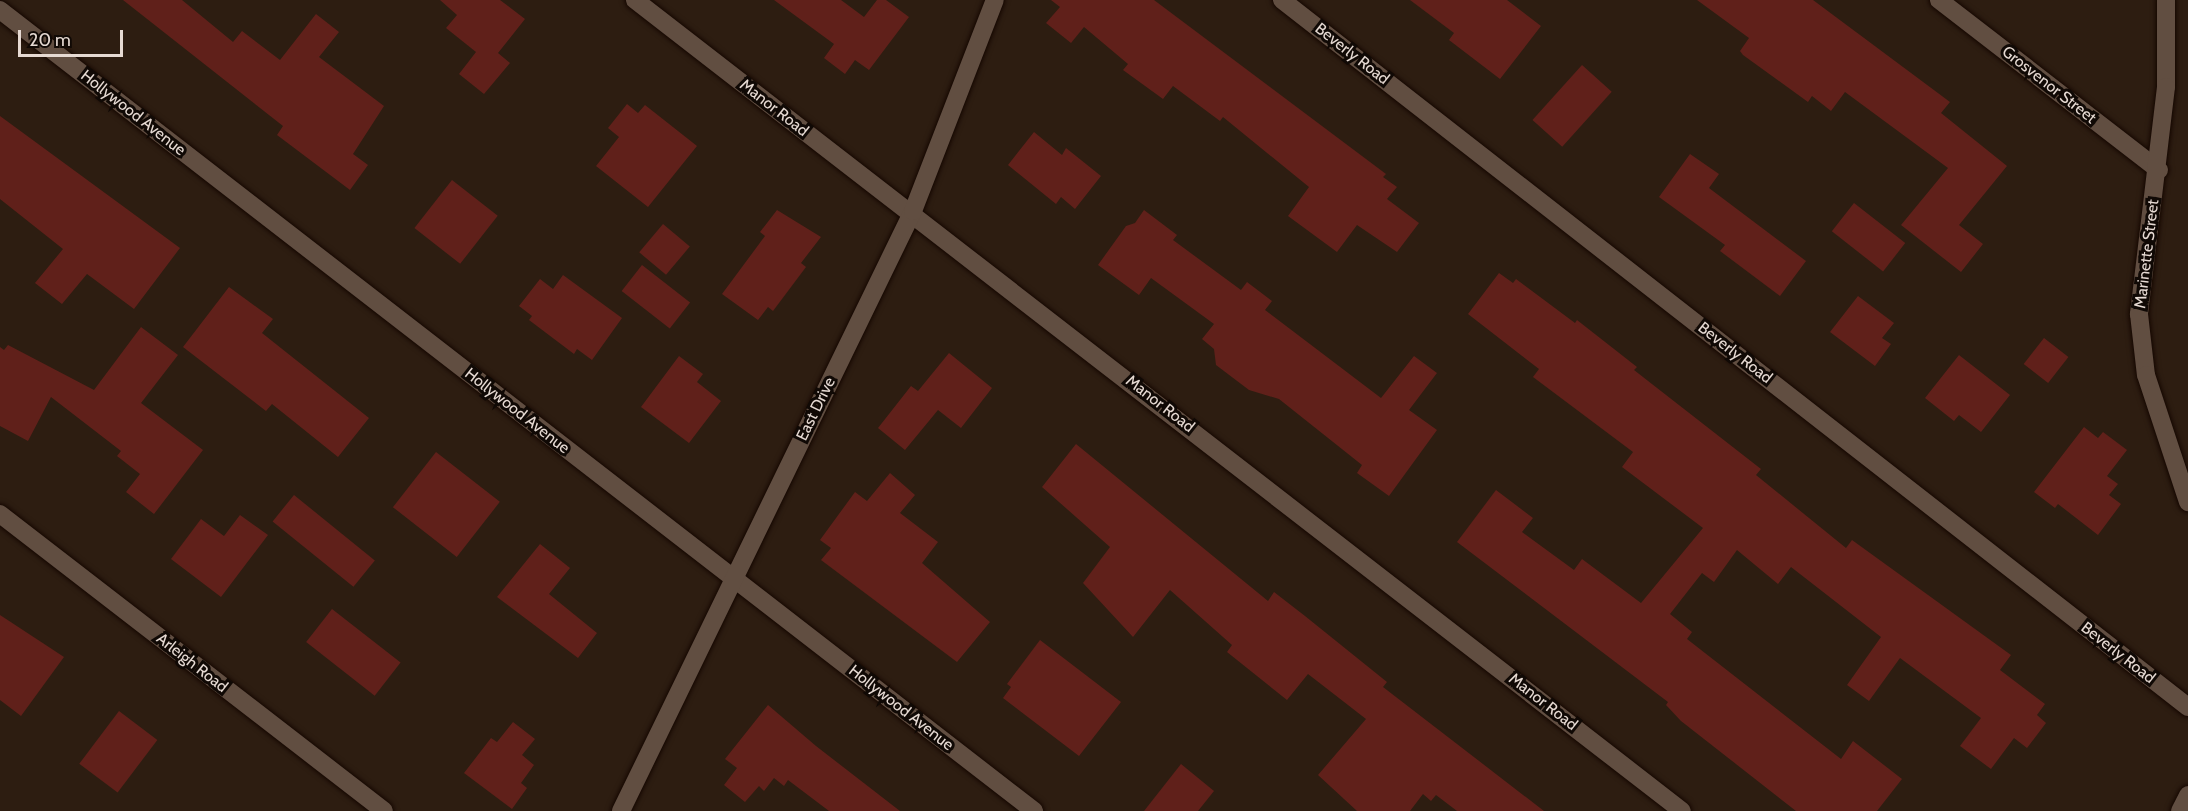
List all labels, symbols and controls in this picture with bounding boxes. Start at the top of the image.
scale bar [21,18,126,56]
street label: Beverly Road [1311,19,1393,89]
text: 20 m [29,29,71,51]
street label: Grosvenor Street [1998,42,2100,128]
street label: Hollywood Avenue [77,66,189,160]
street label: Manor Road [736,75,812,141]
street label: Marinette Street [2131,198,2163,310]
street label: Beverly Road [1694,318,1776,388]
street label: Hollywood Avenue [461,364,573,458]
street label: Manor Road [1122,371,1198,437]
street label: East Drive [792,374,840,444]
street label: Beverly Road [2077,618,2159,688]
street label: Arleigh Road [153,629,231,697]
street label: Hollywood Avenue [845,661,957,755]
street label: Manor Road [1505,669,1581,735]

